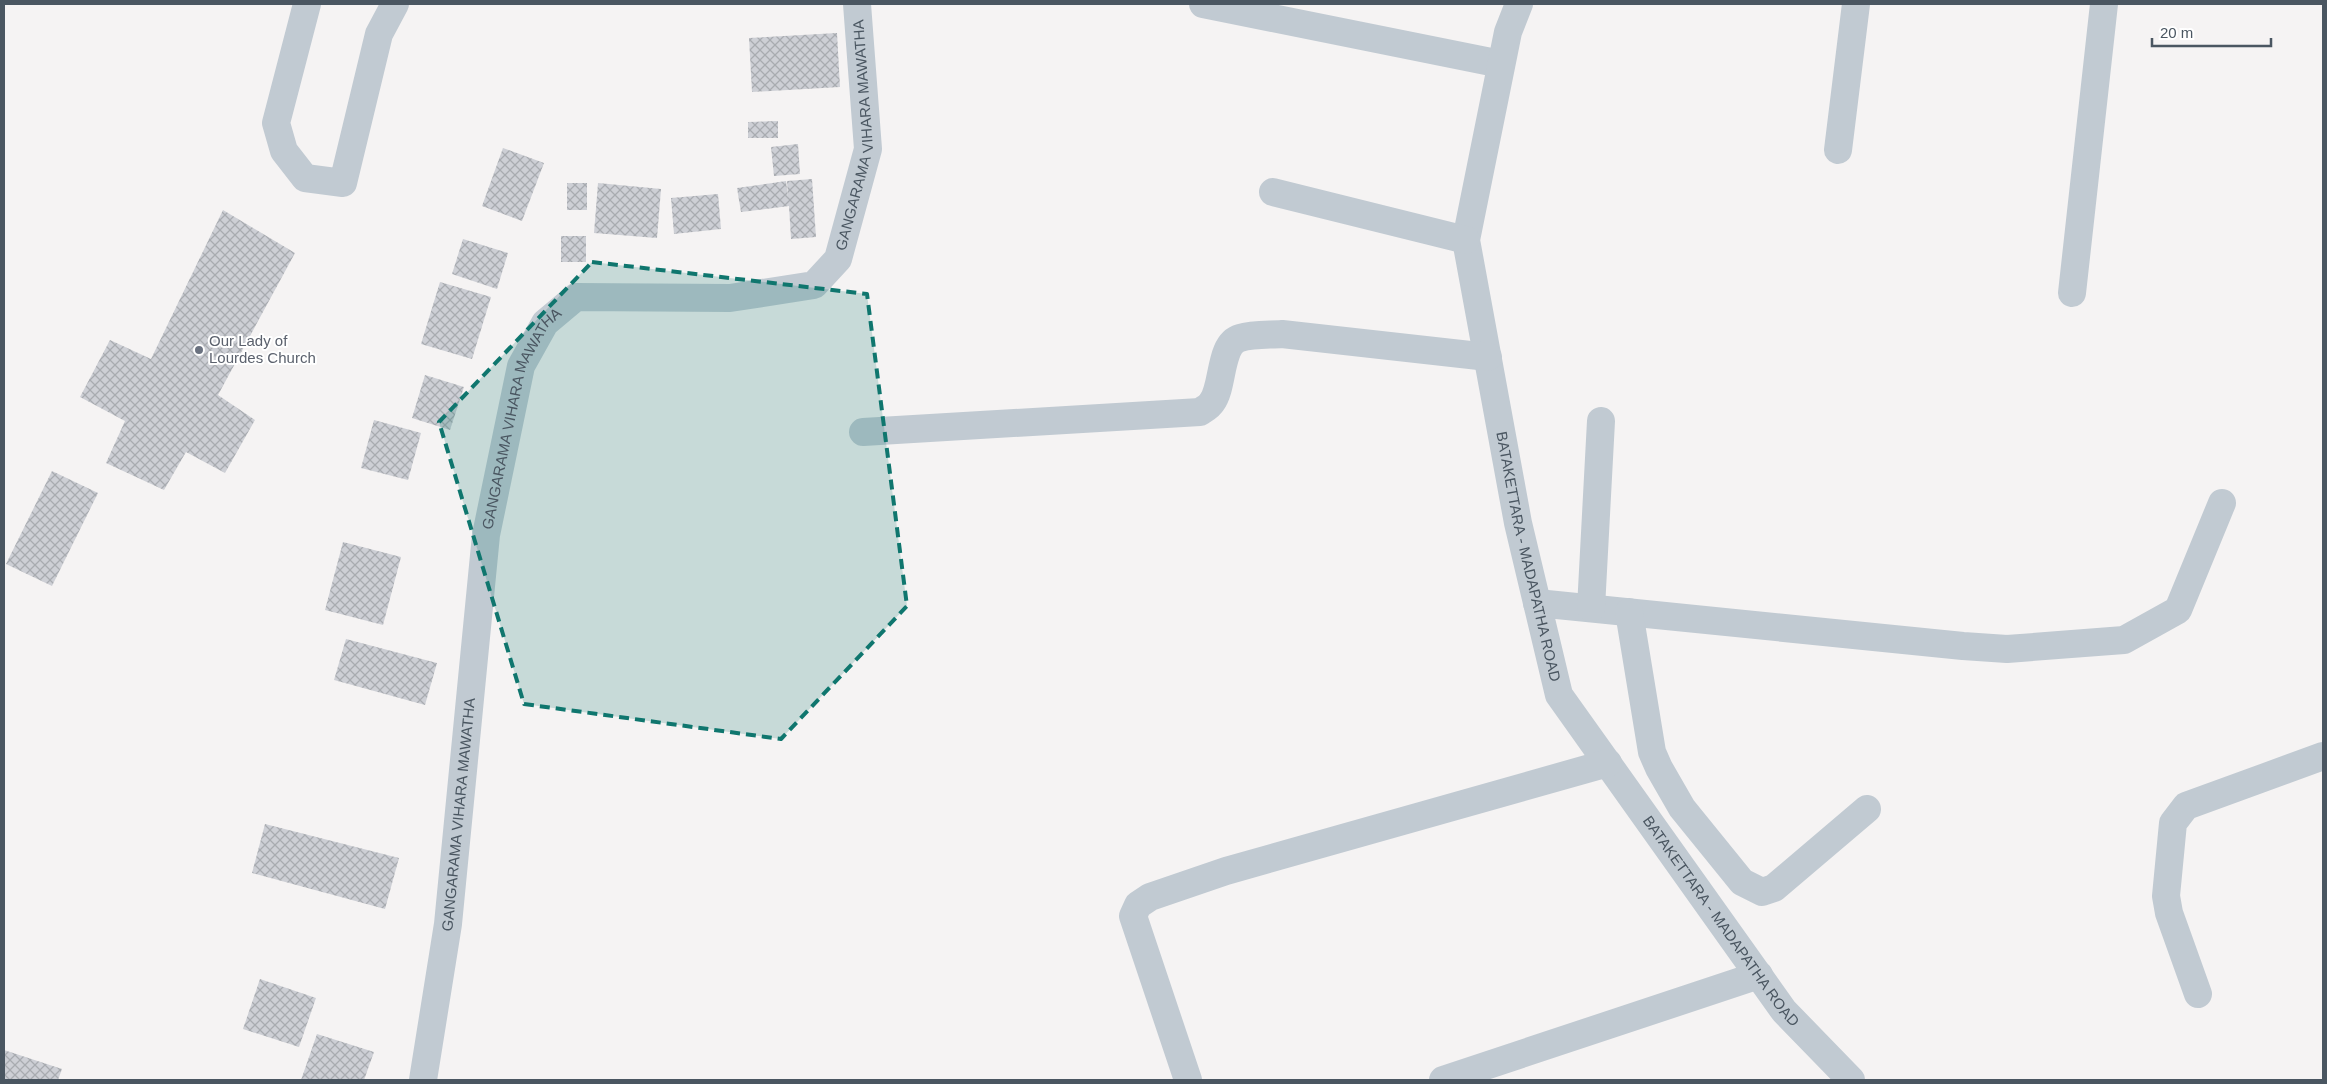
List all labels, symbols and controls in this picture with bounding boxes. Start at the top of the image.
scale bar [2152,15,2271,47]
street label: GANGARAMA VIHARA MAWATHA [832,19,876,252]
text: 20 m [2160,24,2193,41]
street label: GANGARAMA VIHARA MAWATHA [478,304,564,531]
place label: Our Lady of Lourdes Church [209,332,316,366]
marker: Our Lady of Lourdes Church [193,344,205,356]
street label: BATAKETTARA - MADAPATHA ROAD [1493,430,1565,683]
street label: GANGARAMA VIHARA MAWATHA [438,697,478,933]
street label: BATAKETTARA - MADAPATHA ROAD [1640,812,1803,1030]

